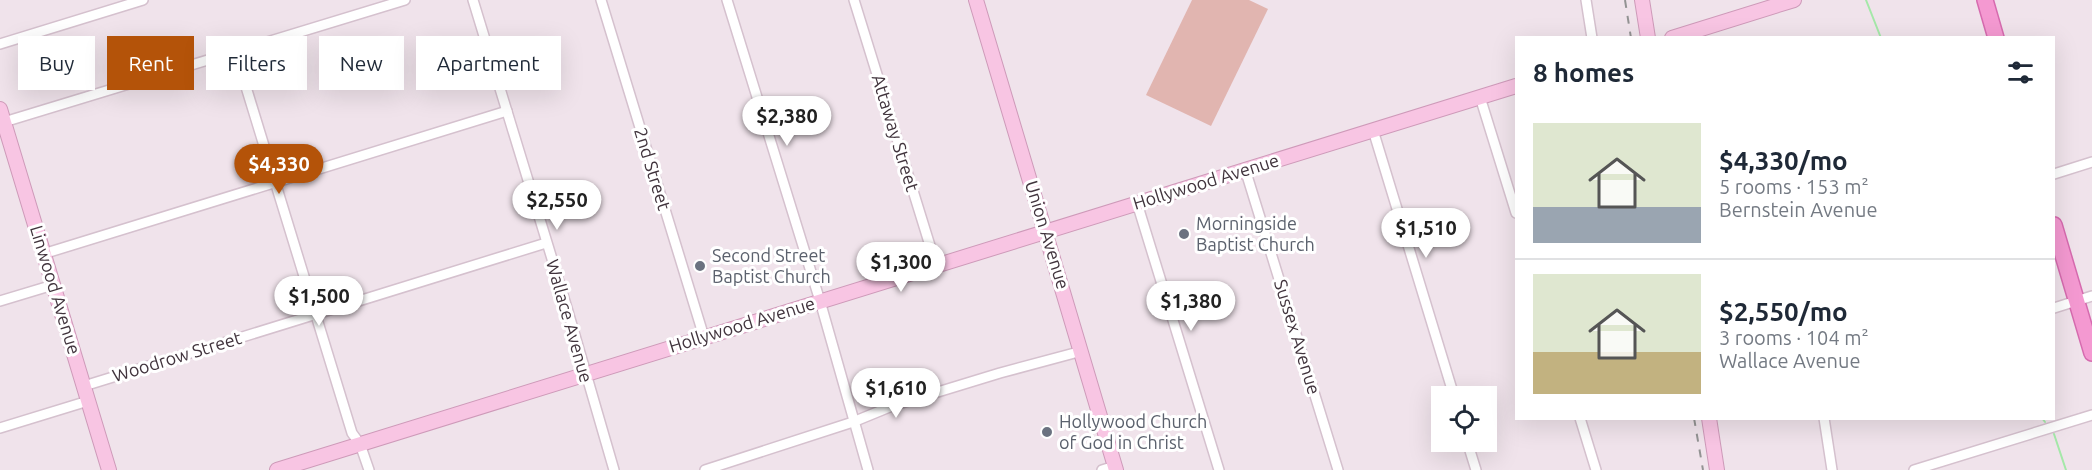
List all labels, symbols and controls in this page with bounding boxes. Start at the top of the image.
chip: Buy [18,36,95,90]
chip: Rent [107,36,194,90]
chip: Filters [206,36,307,90]
chip: New [319,36,404,90]
chip: Apartment [416,36,561,90]
icon: filters [2004,56,2037,89]
text: 8 homes [1533,58,1634,87]
street label: Attaway Street [869,72,923,194]
pin: $2,380 [738,96,836,147]
text: $2,380 [756,104,818,127]
street label: 2nd Street [631,125,675,212]
pin: $4,330 [230,144,328,195]
text: $4,330/mo [1719,146,1848,175]
icon: home [1581,147,1653,219]
street label: Hollywood Avenue [1130,149,1281,213]
text: $4,330 [248,152,310,175]
text: 5 rooms · 153 m² [1719,175,1869,198]
street label: Union Avenue [1022,178,1074,291]
pin: $2,550 [508,180,606,231]
text: $2,550 [526,188,588,211]
text: Bernstein Avenue [1719,198,1878,221]
pin: $1,510 [1377,208,1475,259]
place label: Morningside Baptist Church [1196,213,1315,254]
text: $1,510 [1395,216,1457,239]
street label: Linwood Avenue [27,223,85,357]
marker: Morningside Baptist Church [1177,227,1191,241]
pin: $1,300 [852,242,950,293]
place label: Second Street Baptist Church [712,245,831,286]
text: $1,300 [870,250,932,273]
street label: Wallace Avenue [543,257,597,385]
marker: Second Street Baptist Church [693,259,707,273]
pin: $1,500 [270,276,368,327]
street label: Sussex Avenue [1271,277,1325,397]
pin: $1,380 [1142,281,1240,332]
text: $1,500 [288,284,350,307]
text: $1,380 [1160,289,1222,312]
street label: Hollywood Avenue [666,292,817,356]
text: $2,550/mo [1719,297,1848,326]
icon: home [1581,298,1653,370]
text: 3 rooms · 104 m² [1719,326,1869,349]
street label: Woodrow Street [110,327,244,385]
text: Wallace Avenue [1719,349,1860,372]
pin: $1,610 [847,368,945,419]
text: $1,610 [865,376,927,399]
map controls [1431,386,1497,452]
button: locate [1431,386,1497,452]
place label: Hollywood Church of God in Christ [1059,411,1207,452]
marker: Hollywood Church of God in Christ [1040,425,1054,439]

